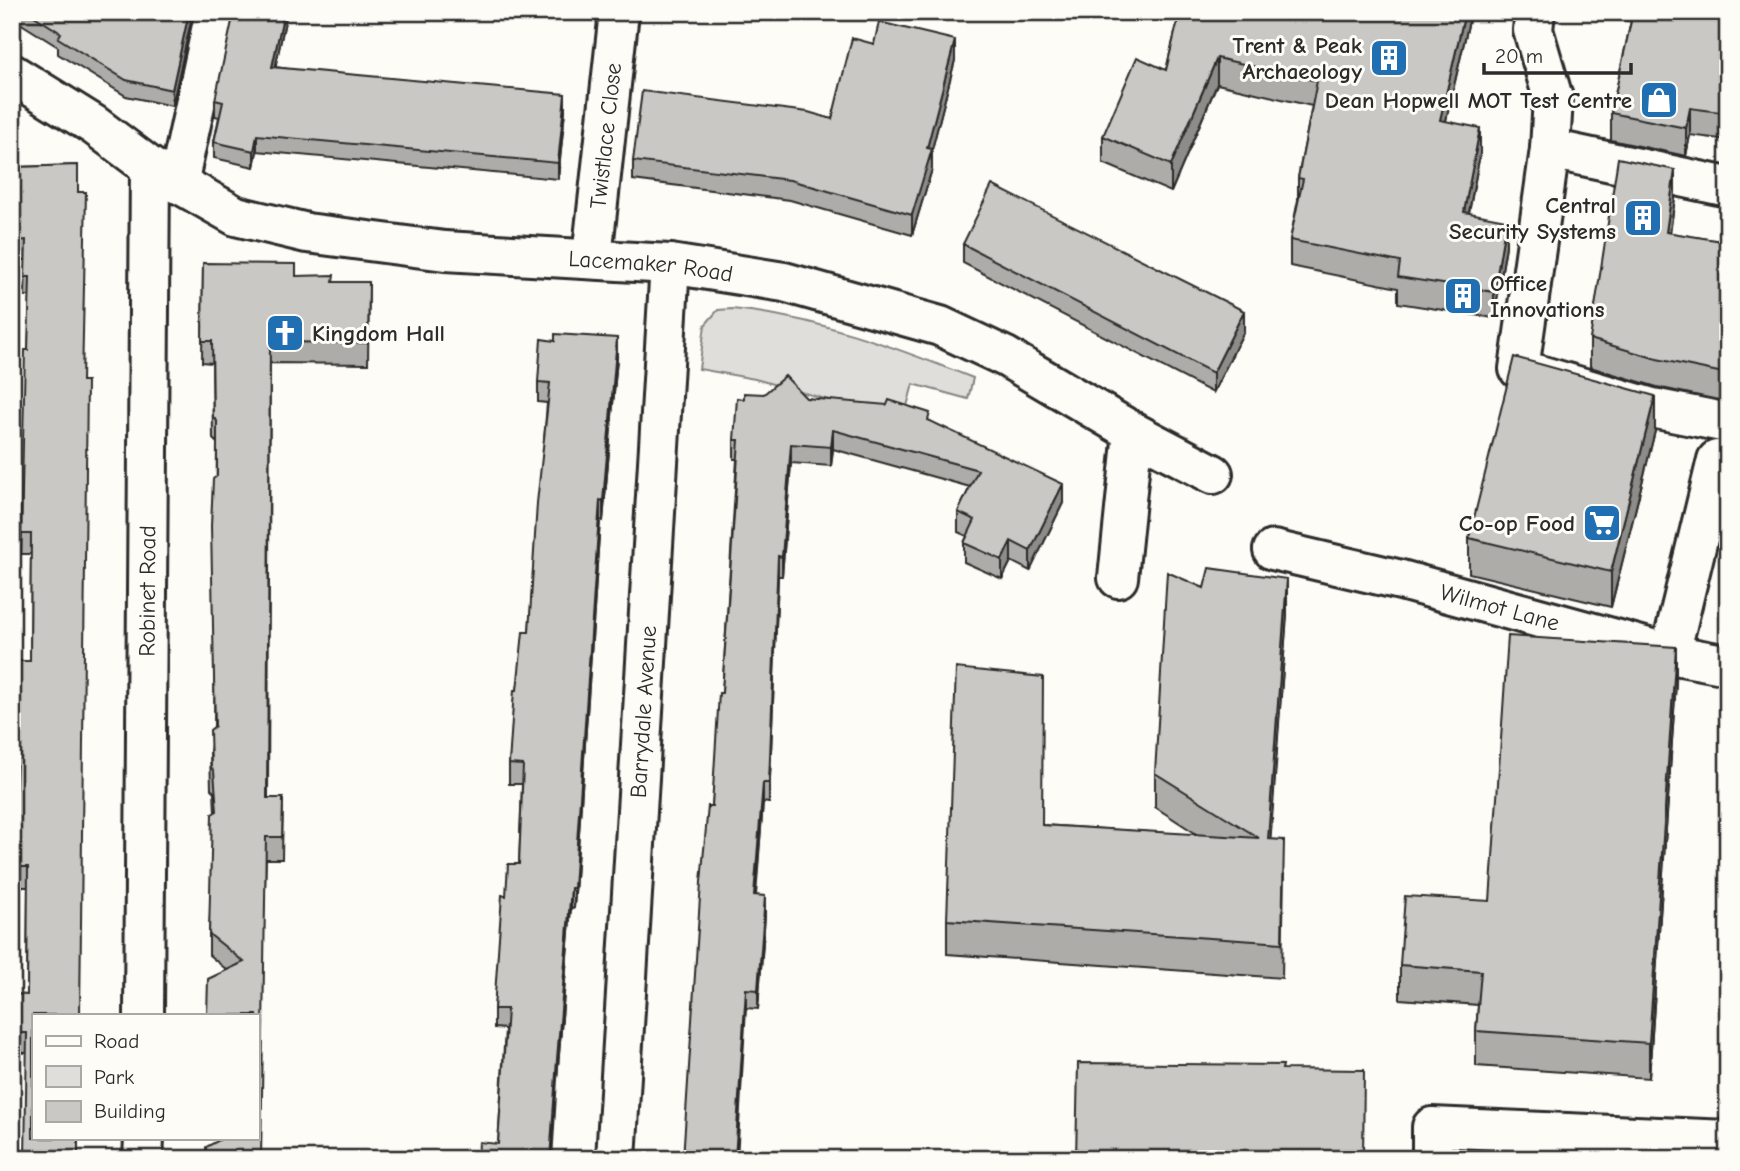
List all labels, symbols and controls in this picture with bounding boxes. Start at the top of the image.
place label: Trent & Peak Archaeology [1232,32,1362,85]
scale bar [1484,32,1632,76]
building icon: Trent & Peak Archaeology [1368,37,1410,79]
text: 20 m [1495,44,1543,68]
street label: Twistlace Close [584,61,627,210]
shop icon: Dean Hopwell MOT Test Centre [1638,79,1680,121]
place label: Dean Hopwell MOT Test Centre [1325,87,1632,114]
place label: Central Security Systems [1449,192,1616,245]
building icon: Central Security Systems [1622,197,1664,239]
street label: Lacemaker Road [568,245,735,287]
place label: Office Innovations [1490,270,1605,323]
building icon: Office Innovations [1442,275,1484,317]
church icon: Kingdom Hall [264,312,306,354]
place label: Kingdom Hall [312,320,445,347]
supermarket icon: Co-op Food [1581,502,1623,544]
place label: Co-op Food [1459,510,1575,537]
street label: Robinet Road [133,525,161,657]
street label: Wilmot Lane [1437,578,1563,636]
street label: Barrydale Avenue [624,625,662,799]
legend [32,1014,259,1140]
text: Road [94,1029,139,1053]
text: Park [94,1065,134,1089]
text: Building [94,1099,166,1123]

